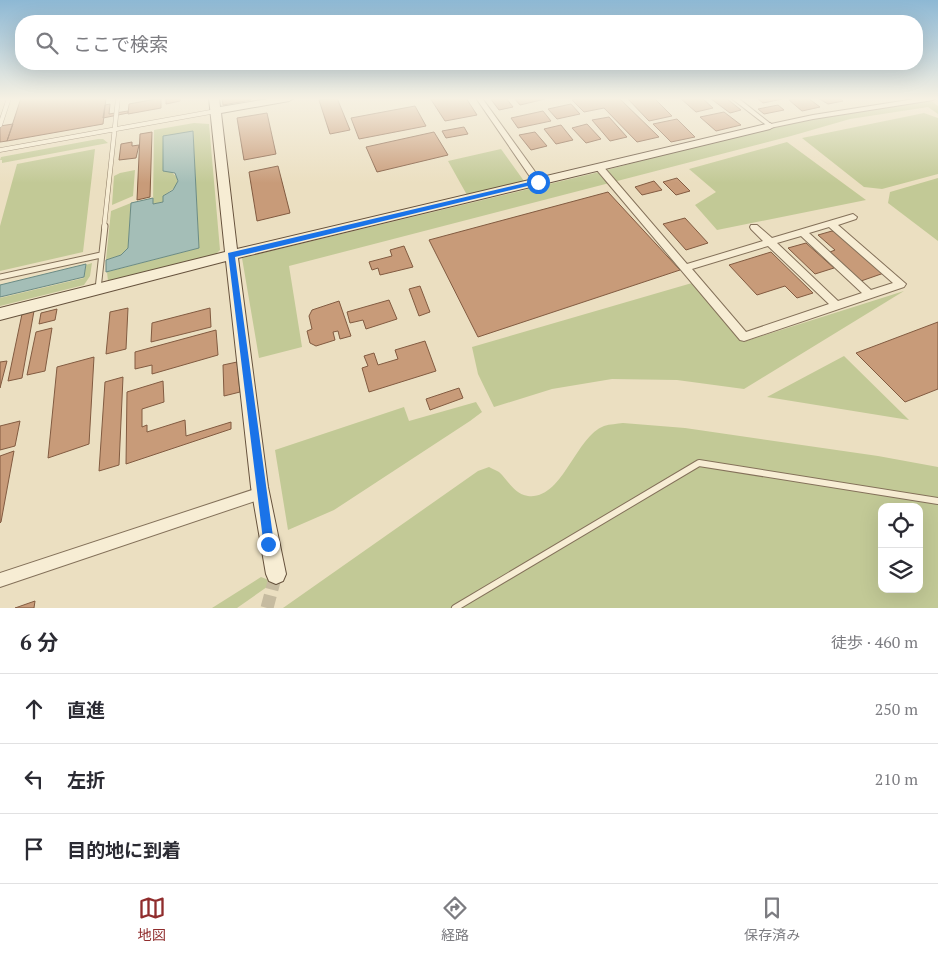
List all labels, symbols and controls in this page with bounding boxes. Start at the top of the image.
search box [15,15,923,70]
icon: search [33,29,61,57]
text: ここで検索 [73,31,168,56]
route start [527,171,550,194]
map controls [878,503,923,593]
button: locate [878,503,923,548]
route end [257,533,280,556]
button: layers [878,548,923,593]
text: 6 分 [20,628,59,656]
text: 徒歩 · 460 m [831,631,918,653]
icon: ahead [20,695,48,723]
text: 直進 [67,697,105,722]
text: 250 m [875,698,918,720]
icon: left [20,765,48,793]
text: 左折 [67,767,105,792]
text: 210 m [875,768,918,790]
icon: arrive [20,835,48,863]
text: 目的地に到着 [67,837,181,862]
tab: 地図 [138,894,166,944]
tab: 経路 [441,894,469,944]
tab: 保存済み [744,894,800,944]

